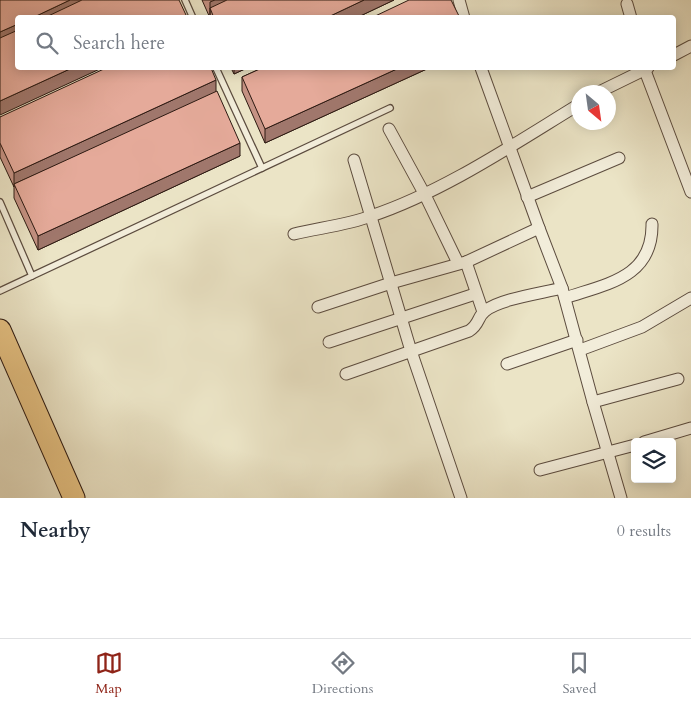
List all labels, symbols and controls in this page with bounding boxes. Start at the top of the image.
search box [15,15,676,70]
icon: search [33,29,61,57]
text: Search here [73,30,165,56]
north arrow [571,85,616,130]
map controls [631,438,676,483]
button: layers [631,438,676,483]
text: Nearby [20,516,91,545]
text: 0 results [617,520,671,542]
tab: Map [95,649,123,698]
tab: Directions [312,649,373,698]
tab: Saved [562,649,596,698]

